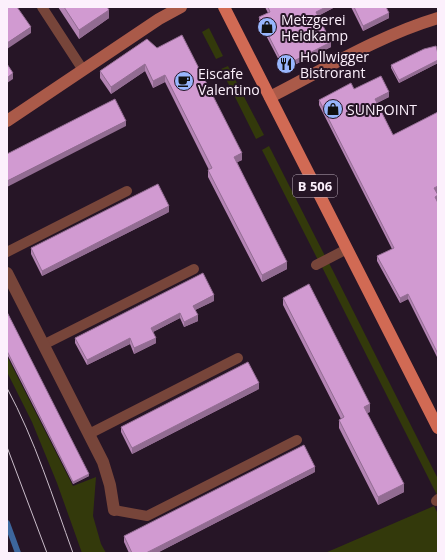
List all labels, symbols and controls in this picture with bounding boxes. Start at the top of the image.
place label: Metzgerei Heidkamp [281,10,348,45]
shop icon: Metzgerei Heidkamp [256,16,278,38]
place label: Hollwigger Bistrorant [300,47,369,82]
restaurant icon: Hollwigger Bistrorant [275,53,297,75]
place label: Eiscafe Valentino [198,64,260,99]
cafe icon: Eiscafe Valentino [173,70,195,92]
shop icon: SUNPOINT [322,98,344,120]
place label: SUNPOINT [347,100,417,119]
road number: B 506 [293,175,337,197]

